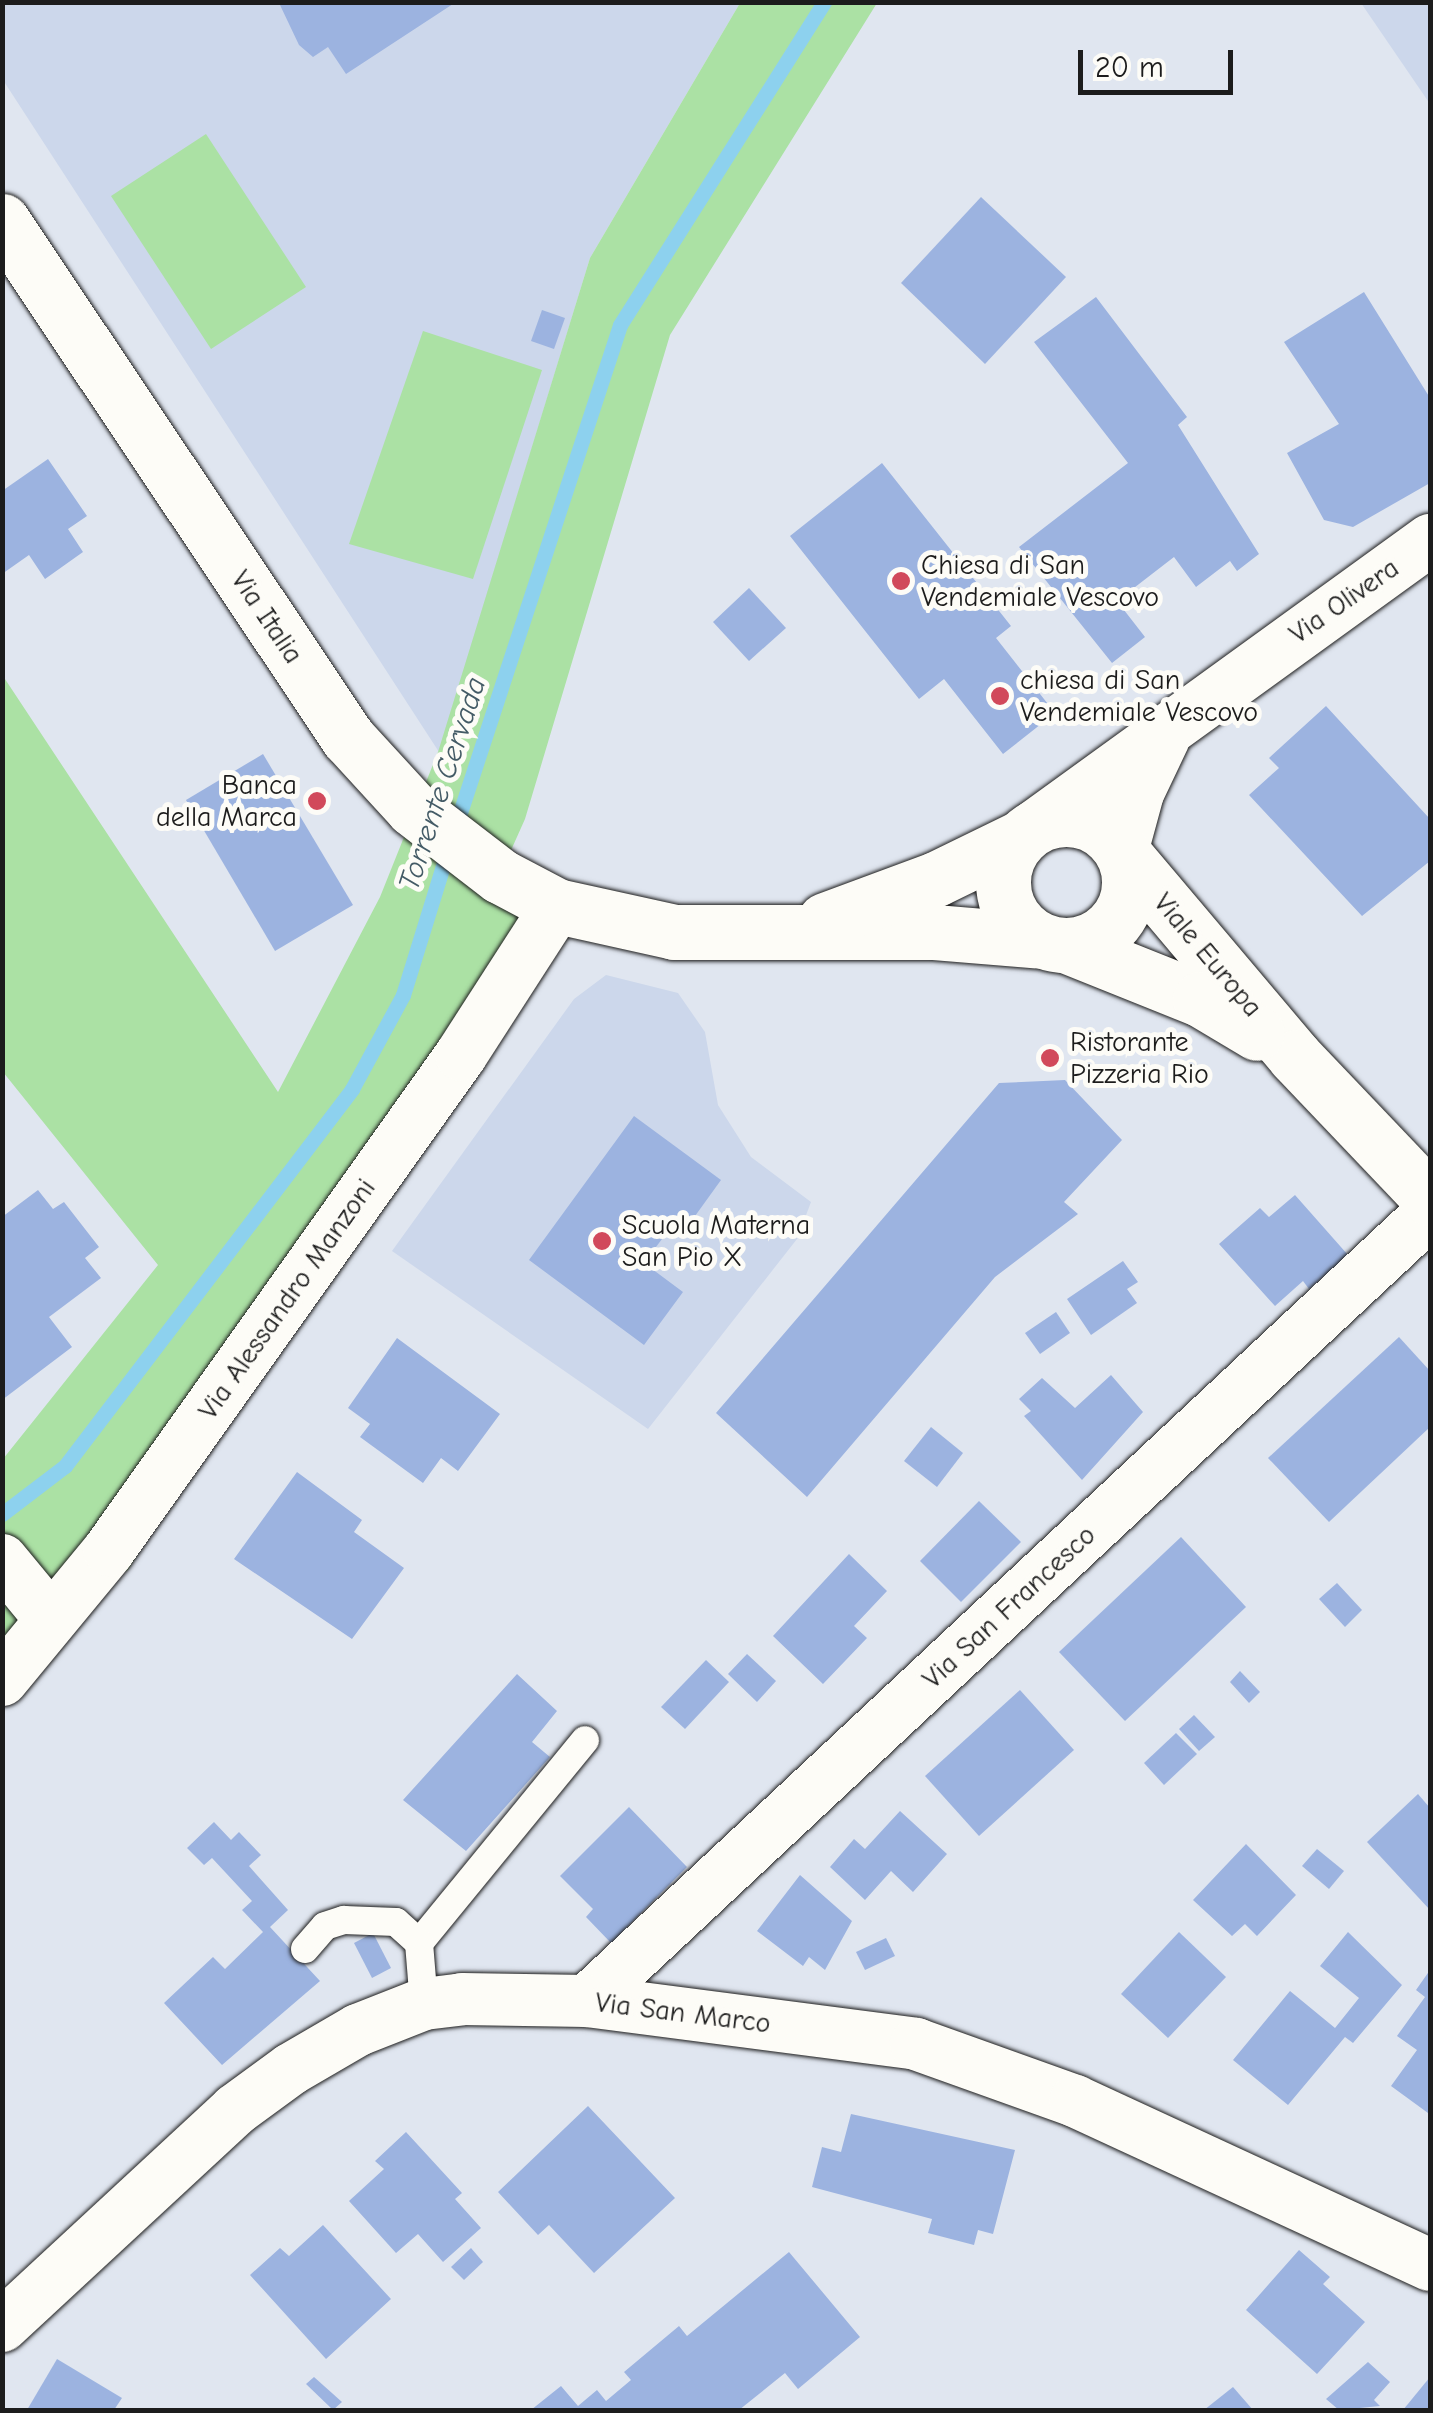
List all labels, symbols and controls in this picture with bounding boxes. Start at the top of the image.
scale bar [1083,30,1238,92]
text: 20 m [1095,50,1164,85]
place label: Chiesa di San Vendemiale Vescovo [921,548,1159,614]
street label: Via Olivera [1283,551,1405,651]
street label: Via Italia [224,564,310,670]
marker: Chiesa di San Vendemiale Vescovo [890,570,912,592]
place label: chiesa di San Vendemiale Vescovo [1020,663,1258,729]
water label: Torrente Cervada [392,673,494,895]
marker: chiesa di San Vendemiale Vescovo [989,685,1011,707]
place label: Banca della Marca [156,768,297,834]
marker: Banca della Marca [306,790,328,812]
street label: Viale Europa [1147,886,1269,1024]
place label: Ristorante Pizzeria Rio [1070,1025,1209,1091]
marker: Ristorante Pizzeria Rio [1039,1047,1061,1069]
street label: Via Alessandro Manzoni [191,1172,383,1426]
place label: Scuola Materna San Pio X [622,1208,810,1274]
marker: Scuola Materna San Pio X [591,1230,613,1252]
street label: Via San Francesco [916,1518,1102,1696]
street label: Via San Marco [593,1986,773,2040]

